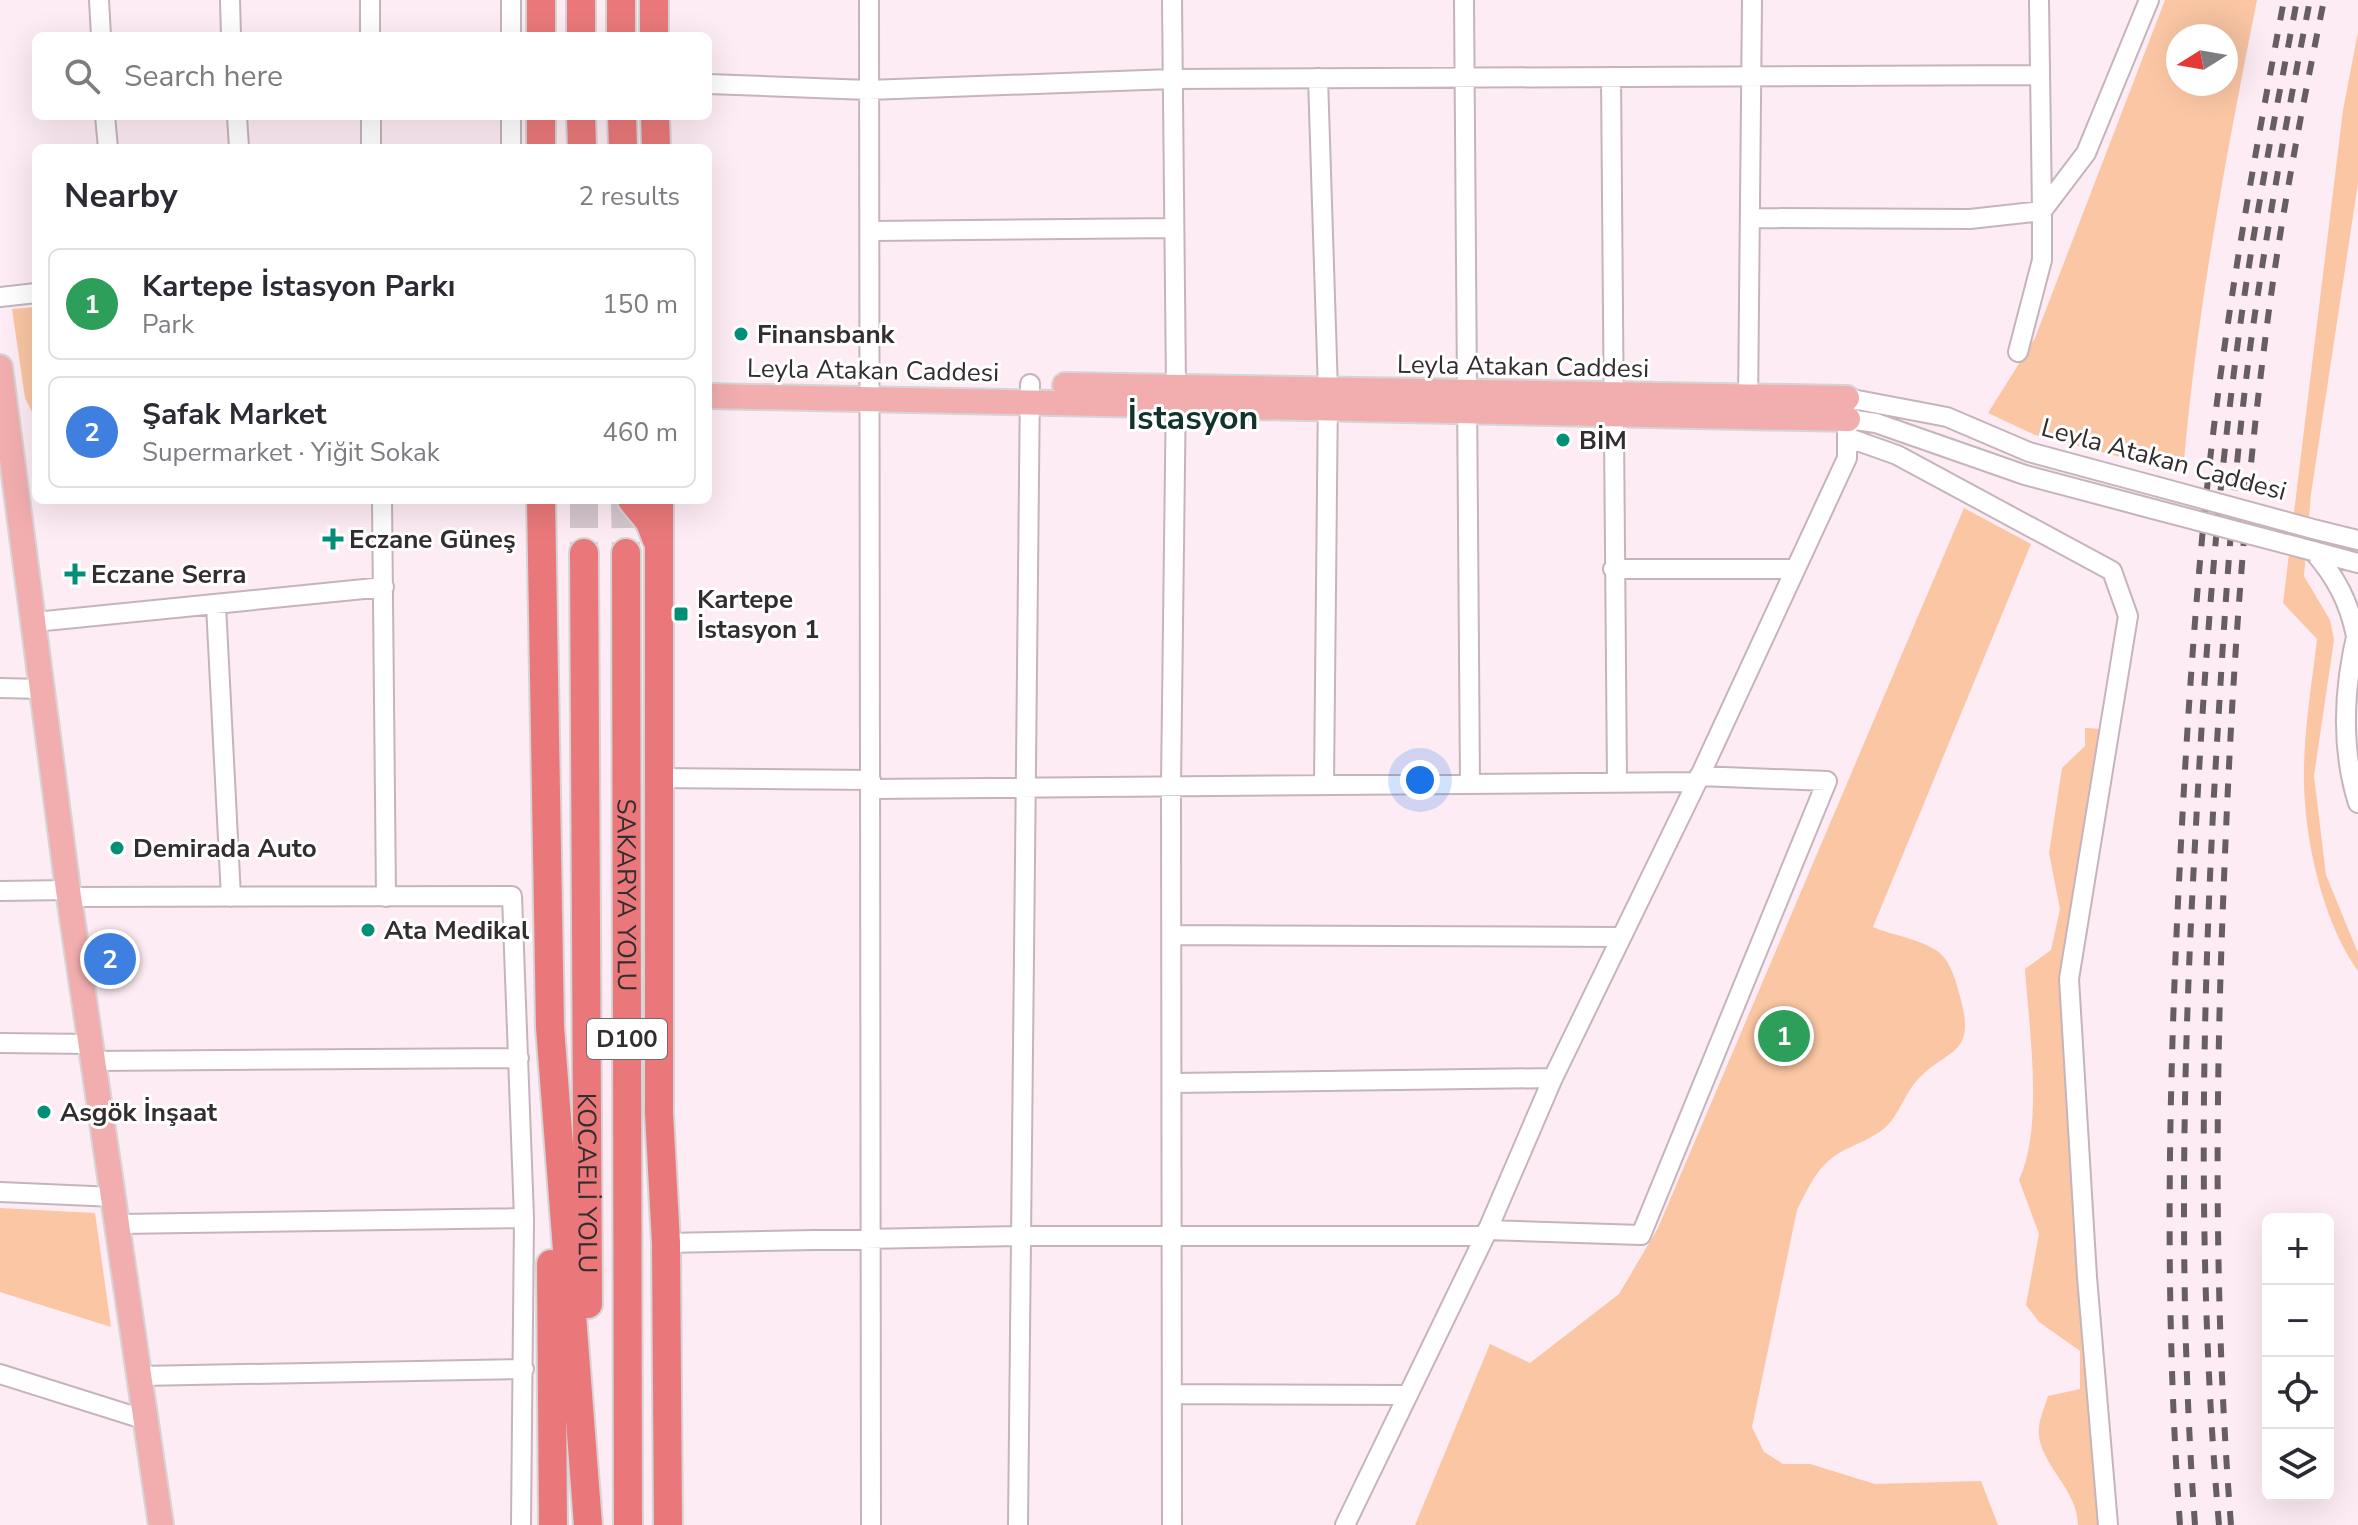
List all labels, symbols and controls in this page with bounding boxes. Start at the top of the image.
north arrow [2166,24,2238,96]
search box [32,32,712,120]
icon: search [60,54,104,98]
text: Search here [124,56,283,97]
text: Nearby [64,173,178,219]
text: 2 results [579,179,680,214]
text: Kartepe İstasyon Parkı [142,266,455,307]
text: 1 [84,287,100,322]
text: 150 m [602,287,678,322]
text: Park [142,307,194,342]
place label: Finansbank [757,317,896,352]
marker: Finansbank [732,325,750,343]
street label: Leyla Atakan Caddesi [1397,347,1649,386]
street label: Leyla Atakan Caddesi [747,351,999,390]
text: Şafak Market [142,394,326,435]
district label: İstasyon [1128,395,1258,441]
street label: Leyla Atakan Caddesi [2037,410,2290,509]
text: 2 [84,415,100,450]
text: 460 m [602,415,678,450]
place label: BİM [1579,423,1627,458]
marker: BİM [1554,431,1572,449]
text: Supermarket · Yiğit Sokak [142,435,440,470]
place label: Eczane Güneş [349,522,516,557]
marker: Eczane Güneş [324,530,342,548]
place label: Eczane Serra [91,557,246,592]
marker: Eczane Serra [66,565,84,583]
place label: Kartepe İstasyon 1 [697,582,820,647]
marker: Kartepe İstasyon 1 [672,605,690,623]
your location [1400,760,1440,800]
street label: SAKARYA YOLU [609,799,644,991]
place label: Demirada Auto [133,831,317,866]
marker: Demirada Auto [108,839,126,857]
place label: Ata Medikal [384,913,530,948]
marker: Ata Medikal [359,921,377,939]
pin: 2 [84,929,136,989]
pin: 1 [1758,1006,1810,1066]
road number: D100 [587,1019,667,1059]
street label: KOCAELİ YOLU [569,1093,605,1273]
place label: Asgök İnşaat [60,1095,218,1130]
marker: Asgök İnşaat [35,1103,53,1121]
map controls [2262,1213,2334,1501]
button: + [2262,1213,2334,1285]
button: − [2262,1285,2334,1357]
button: locate [2262,1357,2334,1429]
button: layers [2262,1429,2334,1501]

